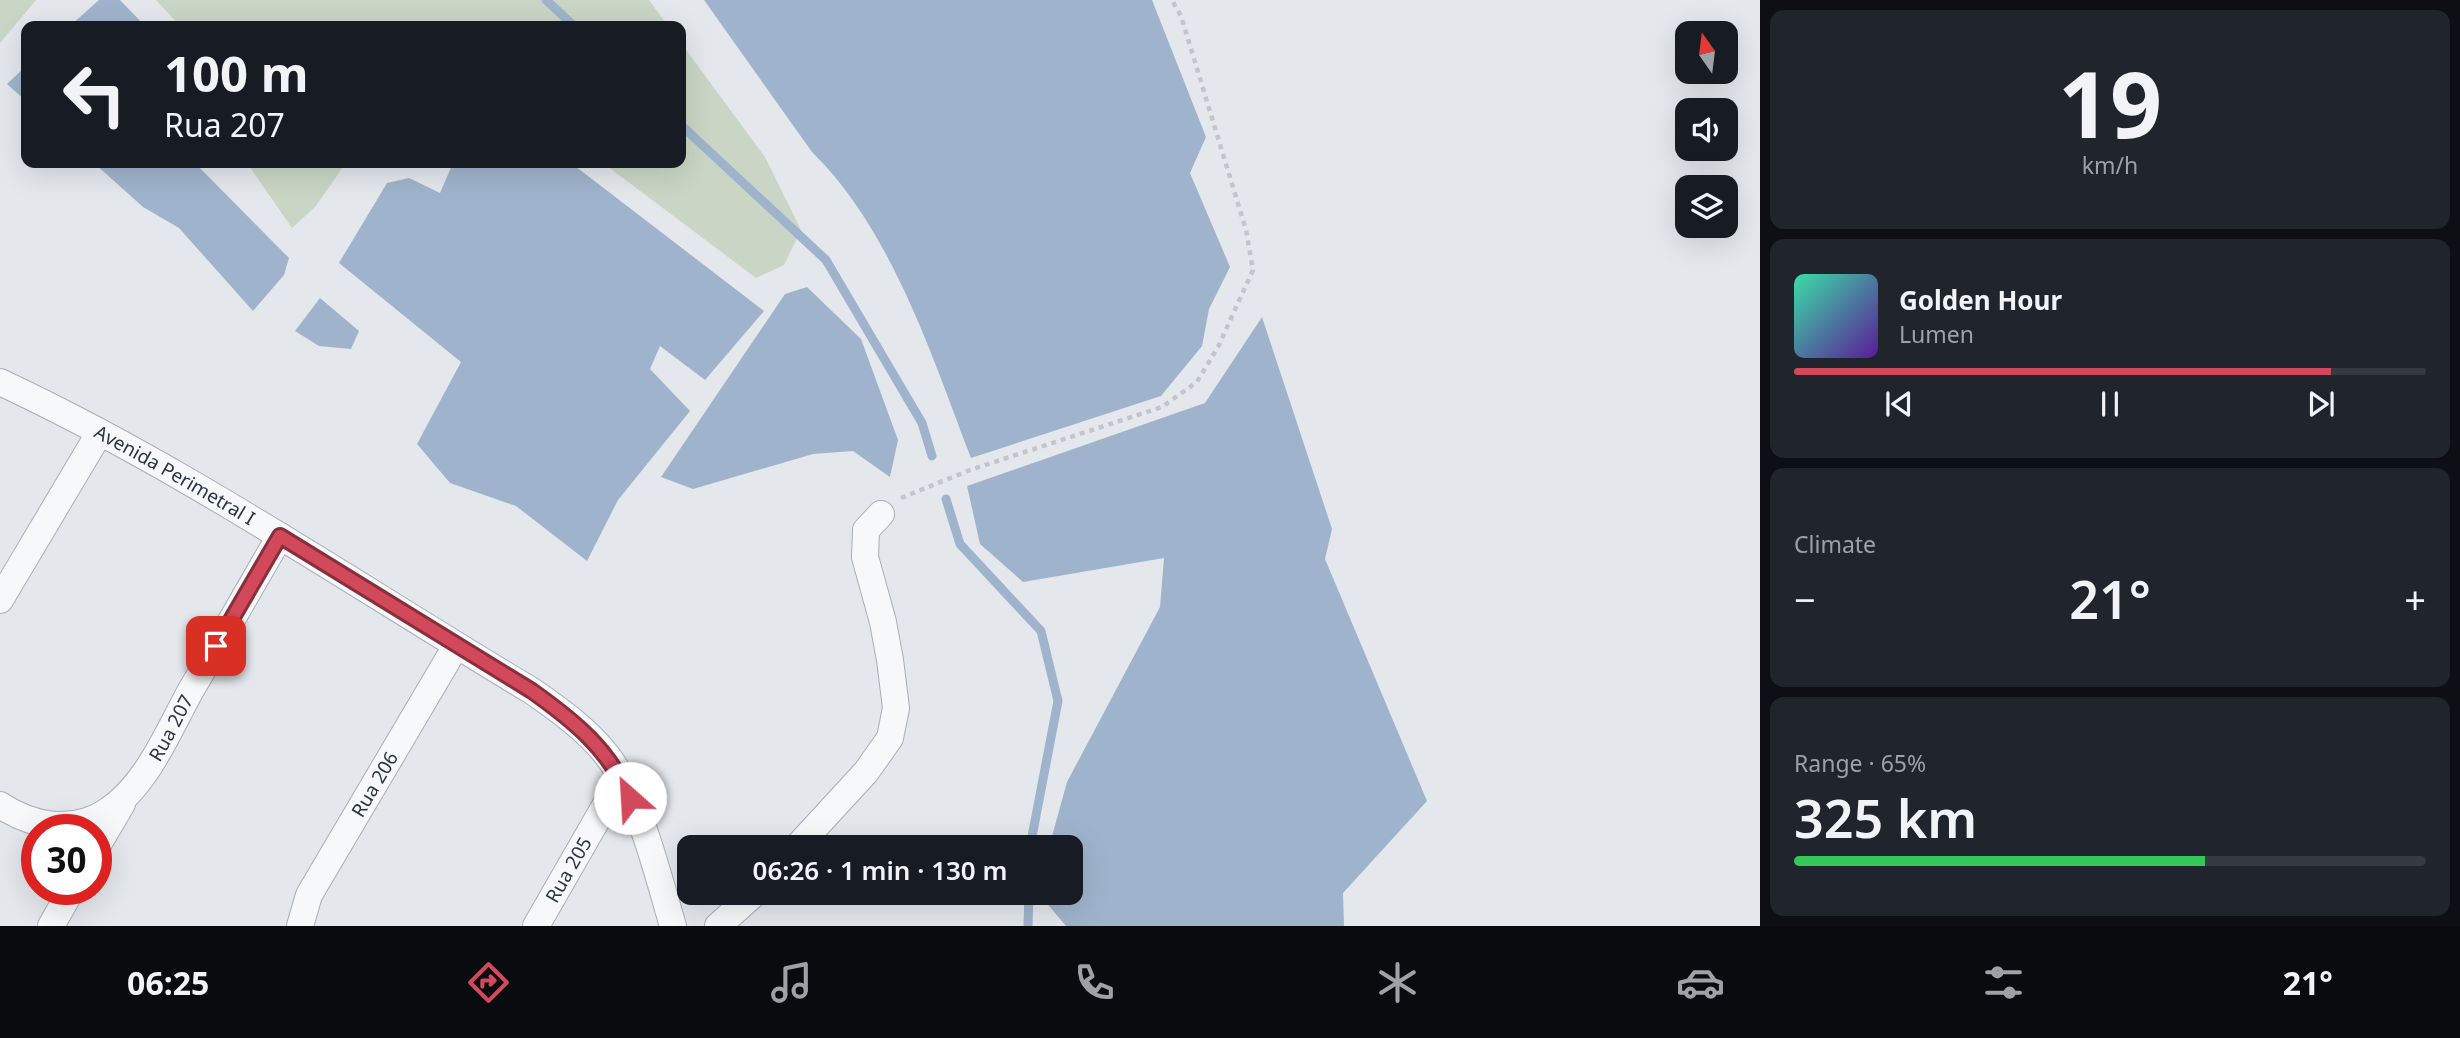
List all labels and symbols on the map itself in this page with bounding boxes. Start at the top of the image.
north arrow [1675,21,1738,84]
street label: Avenida Perimetral I [90,419,260,531]
pin [186,616,246,676]
street label: Rua 207 [142,690,199,766]
street label: Rua 206 [345,747,404,822]
position arrow [593,761,667,835]
speed limit sign: 30 [21,814,112,905]
street label: Rua 205 [539,832,598,907]

